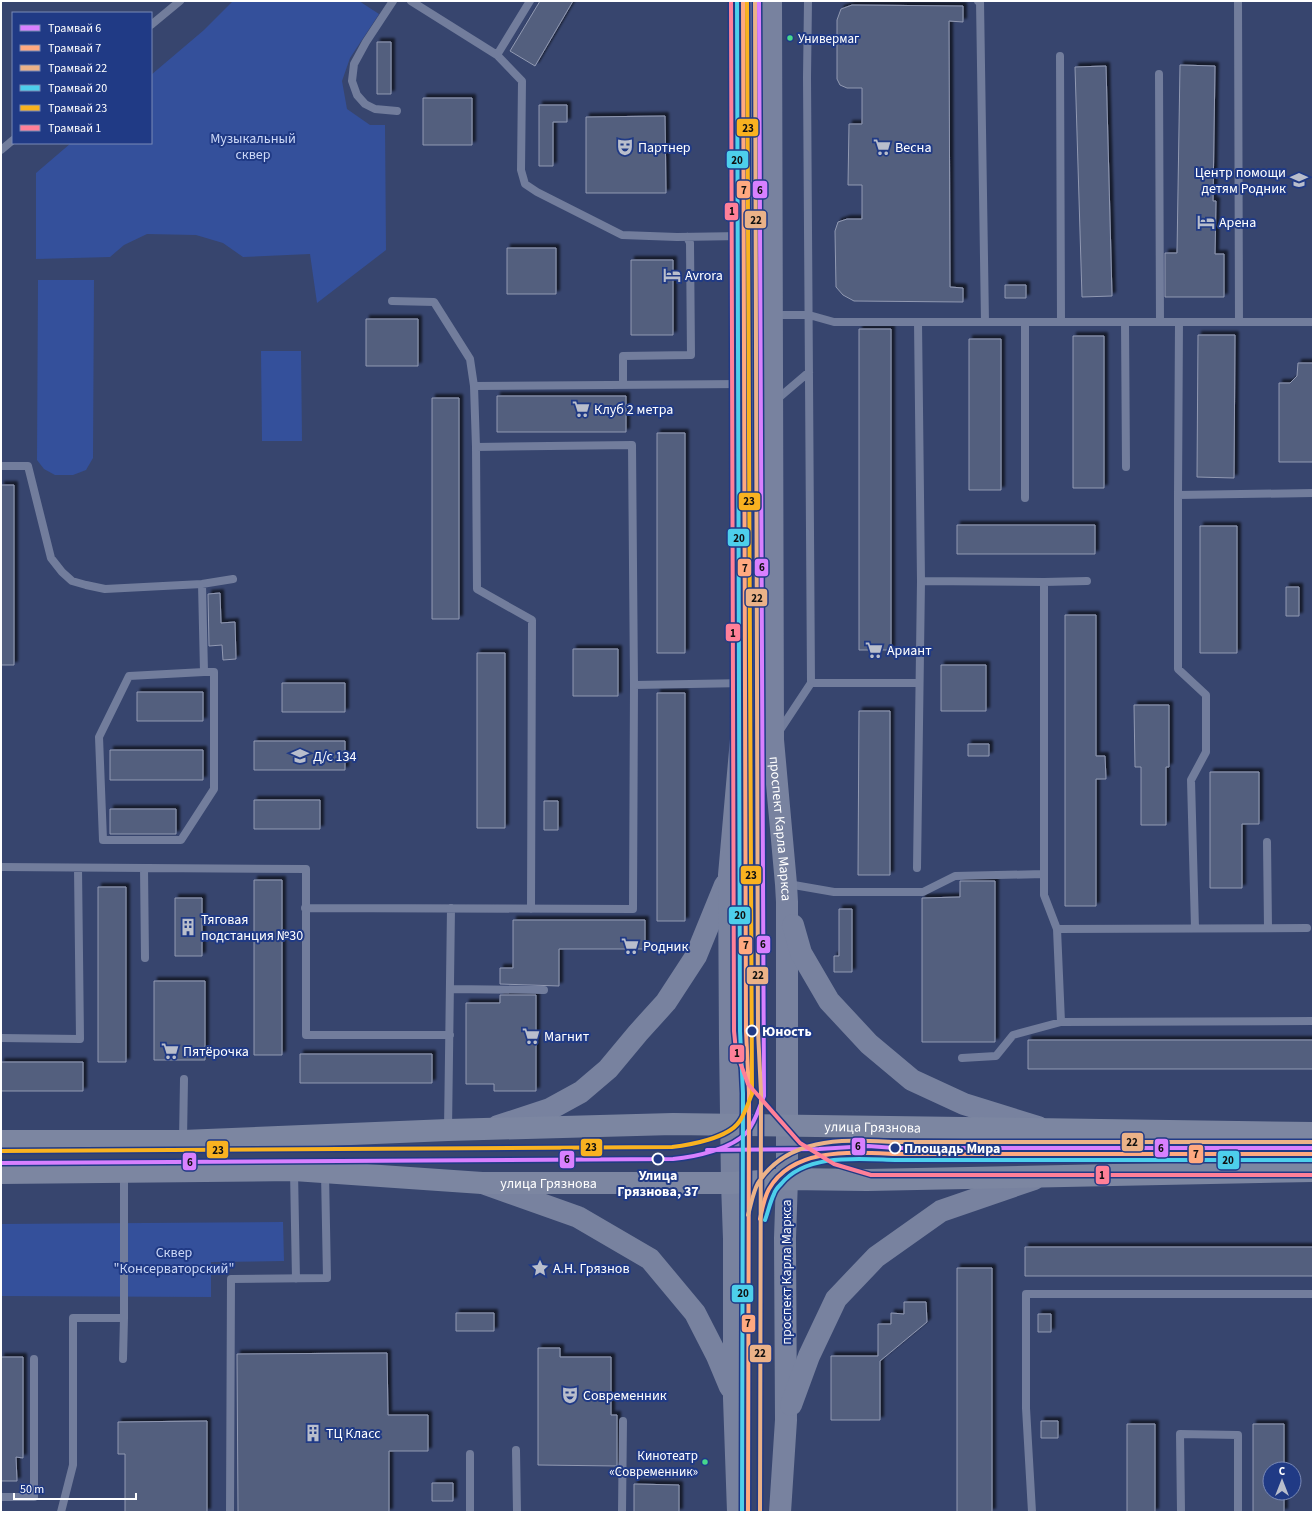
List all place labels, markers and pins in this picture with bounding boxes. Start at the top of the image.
place label: Универмаг [798,30,859,48]
marker: Универмаг [785,33,795,43]
theatre icon: Партнер [615,137,635,157]
supermarket icon: Весна [872,137,892,157]
place label: Партнер [638,138,691,158]
place label: Весна [895,138,931,158]
place label: Центр помощи детям Родник [1195,163,1286,199]
school or university icon: Центр помощи детям Родник [1289,170,1309,190]
hotel icon: Арена [1196,212,1216,232]
place label: Арена [1219,213,1256,233]
hotel icon: Avrora [662,265,682,285]
place label: Avrora [685,266,723,286]
supermarket icon: Клуб 2 метра [571,399,591,419]
place label: Клуб 2 метра [594,400,673,420]
supermarket icon: Ариант [864,640,884,660]
place label: Ариант [887,641,932,661]
school or university icon: Д/с 134 [290,746,310,766]
place label: Д/с 134 [313,747,356,767]
place label: Тяговая подстанция №30 [201,910,303,946]
building icon: Тяговая подстанция №30 [178,917,198,937]
supermarket icon: Родник [620,936,640,956]
place label: Родник [643,937,688,957]
place label: Юность [762,1022,812,1042]
marker: Юность [745,1024,759,1038]
supermarket icon: Магнит [521,1026,541,1046]
place label: Магнит [544,1027,590,1047]
supermarket icon: Пятёрочка [160,1041,180,1061]
place label: Пятёрочка [183,1042,249,1062]
place label: Площадь Мира [904,1139,1000,1159]
marker: Площадь Мира [888,1141,902,1155]
marker: Улица Грязнова, 37 [651,1152,665,1166]
place label: Улица Грязнова, 37 [617,1166,699,1202]
place icon: А.Н. Грязнов [530,1258,550,1278]
place label: А.Н. Грязнов [553,1259,630,1279]
theatre icon: Современник [560,1385,580,1405]
place label: Современник [583,1386,667,1406]
building icon: ТЦ Класс [303,1423,323,1443]
place label: ТЦ Класс [326,1424,381,1444]
place label: Кинотеатр «Современник» [609,1447,698,1481]
marker: Кинотеатр «Современник» [700,1457,710,1467]

